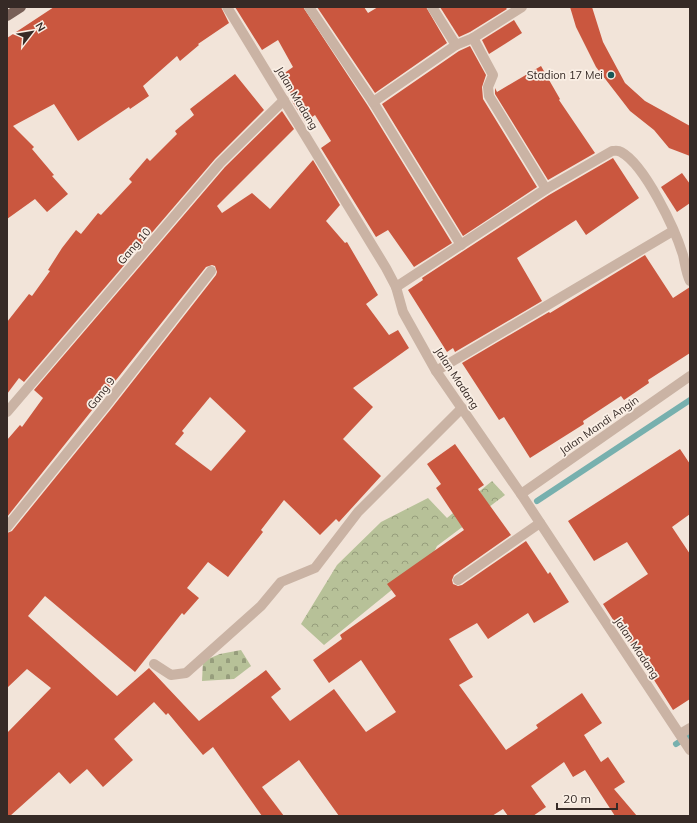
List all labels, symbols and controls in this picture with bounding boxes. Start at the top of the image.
north arrow [12,12,52,52]
text: N [32,20,49,34]
street label: Jalan Madang [273,64,321,132]
place label: Stadion 17 Mei [527,68,603,82]
marker: Stadion 17 Mei [606,70,616,80]
street label: Gang 10 [114,225,154,267]
street label: Jalan Madang [432,344,482,412]
street label: Gang 9 [84,374,118,412]
street label: Jalan Mandi Angin [557,392,641,458]
street label: Jalan Madang [611,615,663,681]
scale bar [557,785,617,811]
text: 20 m [563,791,591,806]

